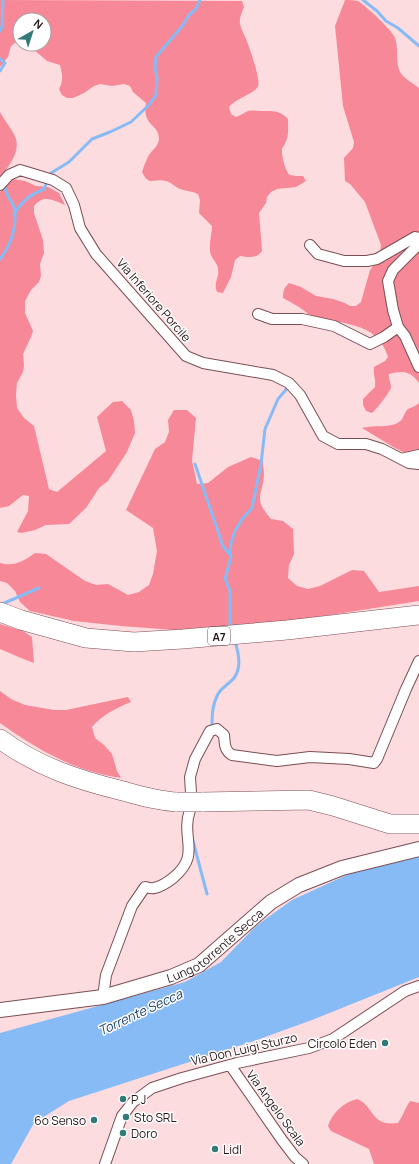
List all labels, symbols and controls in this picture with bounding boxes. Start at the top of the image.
north arrow [12,12,52,52]
text: N [31,16,46,32]
street label: Via Inferiore Porcile [113,255,195,345]
road number: A7 [208,627,230,645]
street label: Lungotorrente Secca [165,904,267,986]
water label: Torrente Secca [95,984,186,1039]
street label: Via Don Luigi Sturzo [189,1029,299,1069]
place label: Circolo Eden [308,1035,377,1052]
marker: Circolo Eden [380,1038,390,1048]
street label: Via Angelo Scala [243,1067,309,1149]
place label: P J [131,1091,146,1108]
marker: P J [118,1094,128,1104]
place label: Sto SRL [134,1109,177,1126]
place label: 6o Senso [34,1112,86,1129]
marker: Sto SRL [121,1112,131,1122]
marker: 6o Senso [89,1115,99,1125]
place label: Doro [131,1125,157,1142]
marker: Doro [118,1128,128,1138]
place label: Lidl [223,1141,242,1158]
marker: Lidl [210,1144,220,1154]

